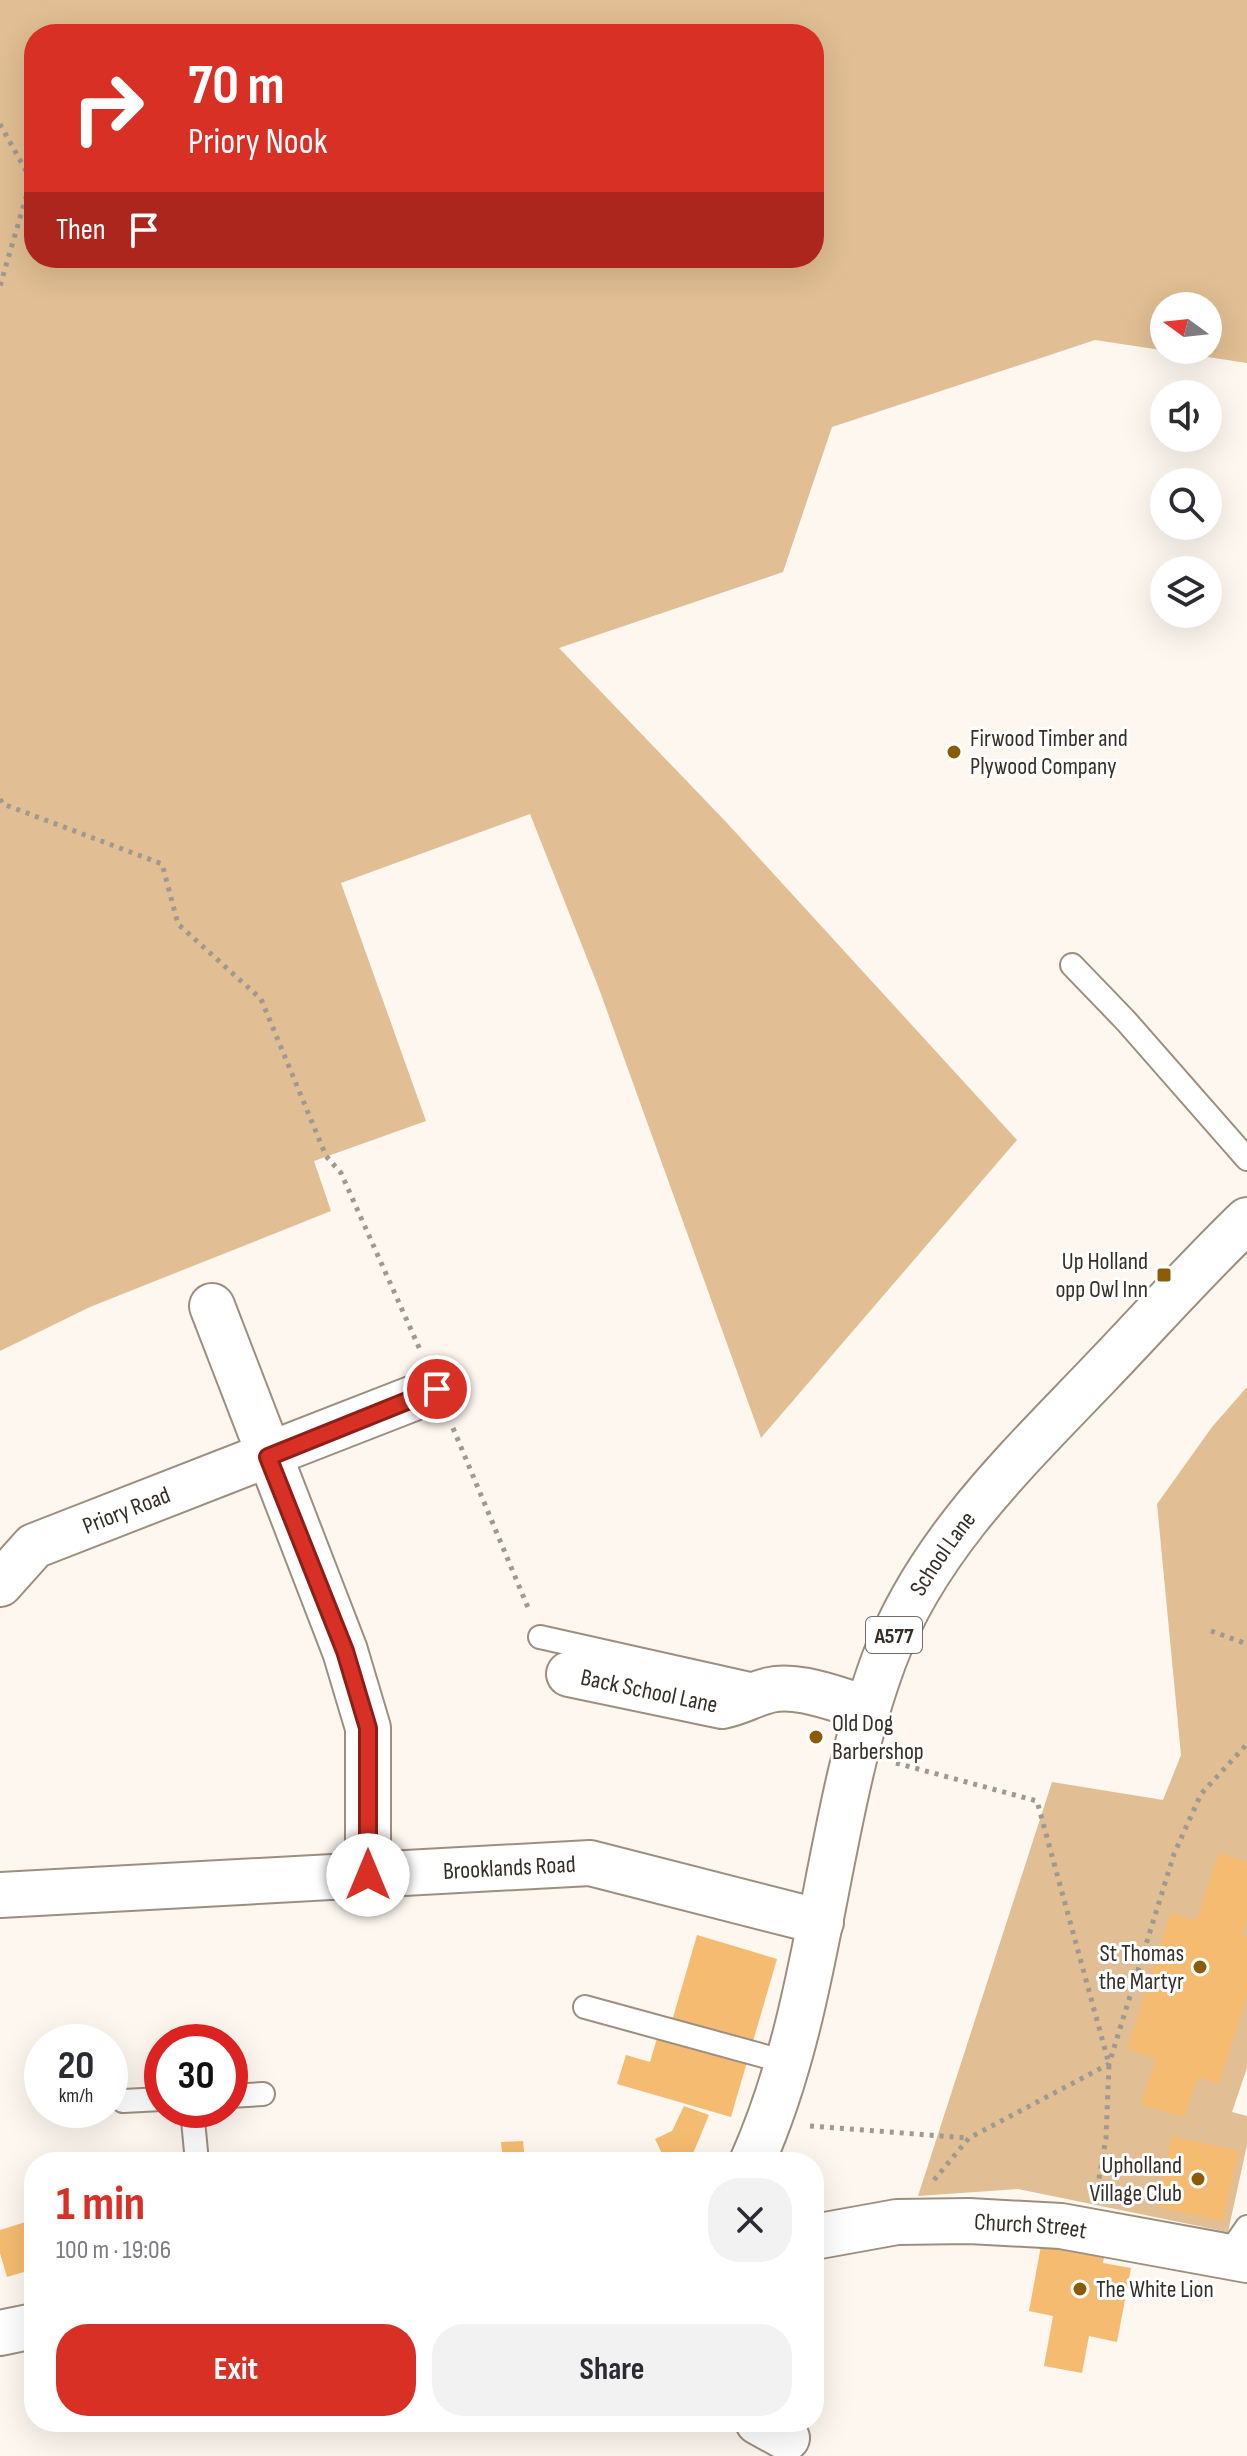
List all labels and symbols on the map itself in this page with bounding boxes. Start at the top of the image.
north arrow [1150,292,1222,364]
place label: Firwood Timber and Plywood Company [970,724,1128,781]
marker: Firwood Timber and Plywood Company [945,743,963,761]
place label: Up Holland opp Owl Inn [1055,1247,1148,1304]
marker: Up Holland opp Owl Inn [1155,1266,1173,1284]
pin [403,1355,471,1423]
street label: Priory Road [78,1480,174,1541]
street label: School Lane [903,1505,982,1601]
road number: A577 [866,1617,922,1653]
street label: Back School Lane [578,1663,720,1720]
place label: Old Dog Barbershop [832,1709,924,1766]
marker: Old Dog Barbershop [807,1728,825,1746]
position arrow [326,1833,410,1917]
street label: Brooklands Road [442,1850,576,1886]
place label: St Thomas the Martyr [1099,1939,1184,1996]
marker: St Thomas the Martyr [1191,1958,1209,1976]
speed limit sign: 30 [144,2024,248,2128]
place label: Upholland Village Club [1090,2151,1182,2208]
marker: Upholland Village Club [1189,2170,1207,2188]
street label: Church Street [973,2207,1089,2245]
place label: The White Lion [1096,2275,1214,2304]
marker: The White Lion [1071,2280,1089,2298]

